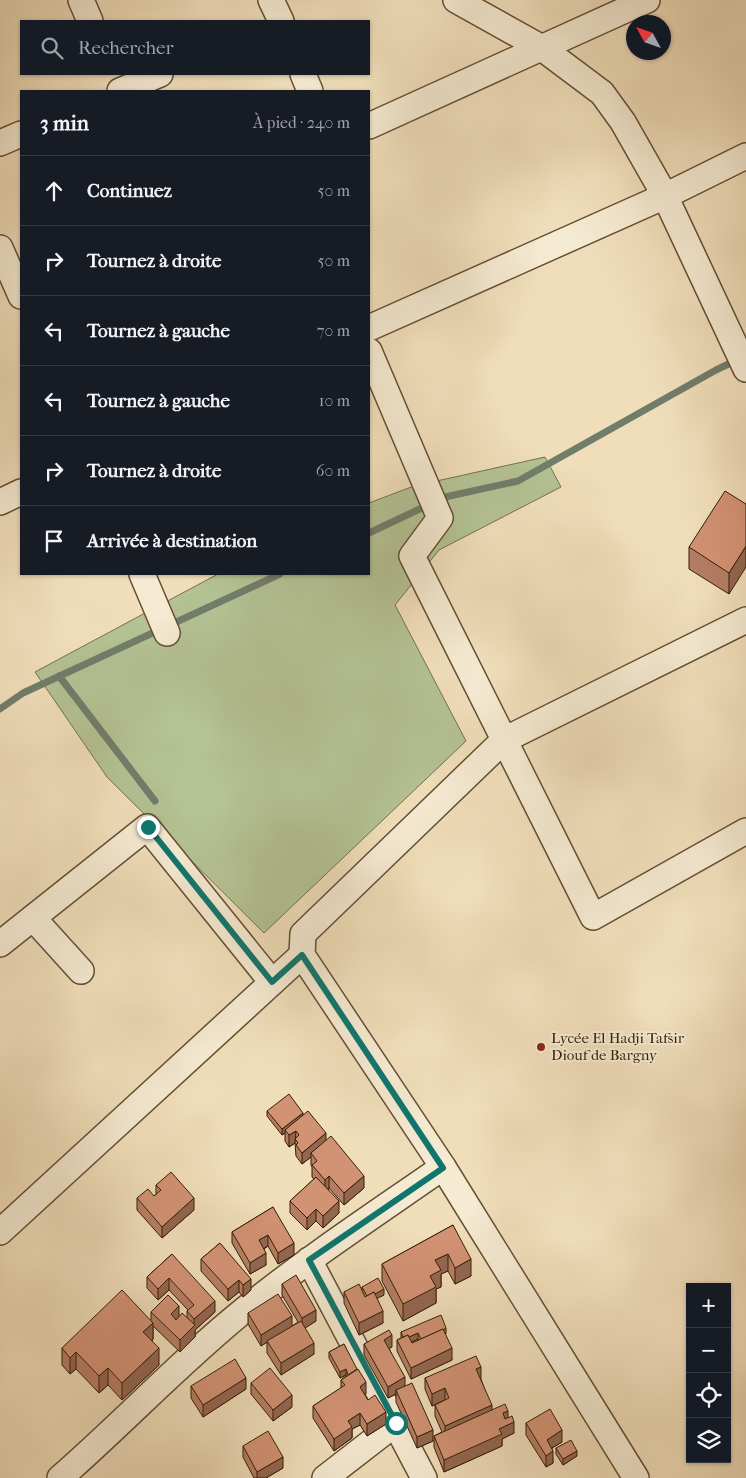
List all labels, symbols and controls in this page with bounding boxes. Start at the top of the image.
north arrow [626,15,671,60]
search box [20,20,370,75]
icon: search [38,34,66,62]
text: Rechercher [78,37,174,59]
text: 3 min [40,111,89,135]
text: À pied · 240 m [253,113,350,132]
icon: ahead [40,177,68,205]
text: Continuez [87,180,172,202]
text: 50 m [318,181,350,200]
icon: right [40,247,68,275]
text: Tournez à droite [87,250,221,272]
text: 50 m [318,251,350,270]
icon: left [40,317,68,345]
text: Tournez à gauche [87,320,230,342]
text: 70 m [317,321,350,340]
icon: left [40,387,68,415]
text: Tournez à gauche [87,390,230,412]
text: 10 m [319,391,350,410]
icon: right [40,457,68,485]
text: Tournez à droite [87,460,221,482]
text: 60 m [316,461,350,480]
icon: arrive [40,527,68,555]
text: Arrivée à destination [87,530,257,552]
route end [137,816,160,839]
place label: Lycée El Hadji Tafsir Diouf de Bargny [551,1029,685,1064]
marker: Lycée El Hadji Tafsir Diouf de Bargny [535,1041,547,1053]
map controls [686,1283,731,1463]
button: + [686,1283,731,1328]
button: − [686,1328,731,1373]
button: locate [686,1373,731,1418]
route start [385,1412,408,1435]
button: layers [686,1418,731,1463]

